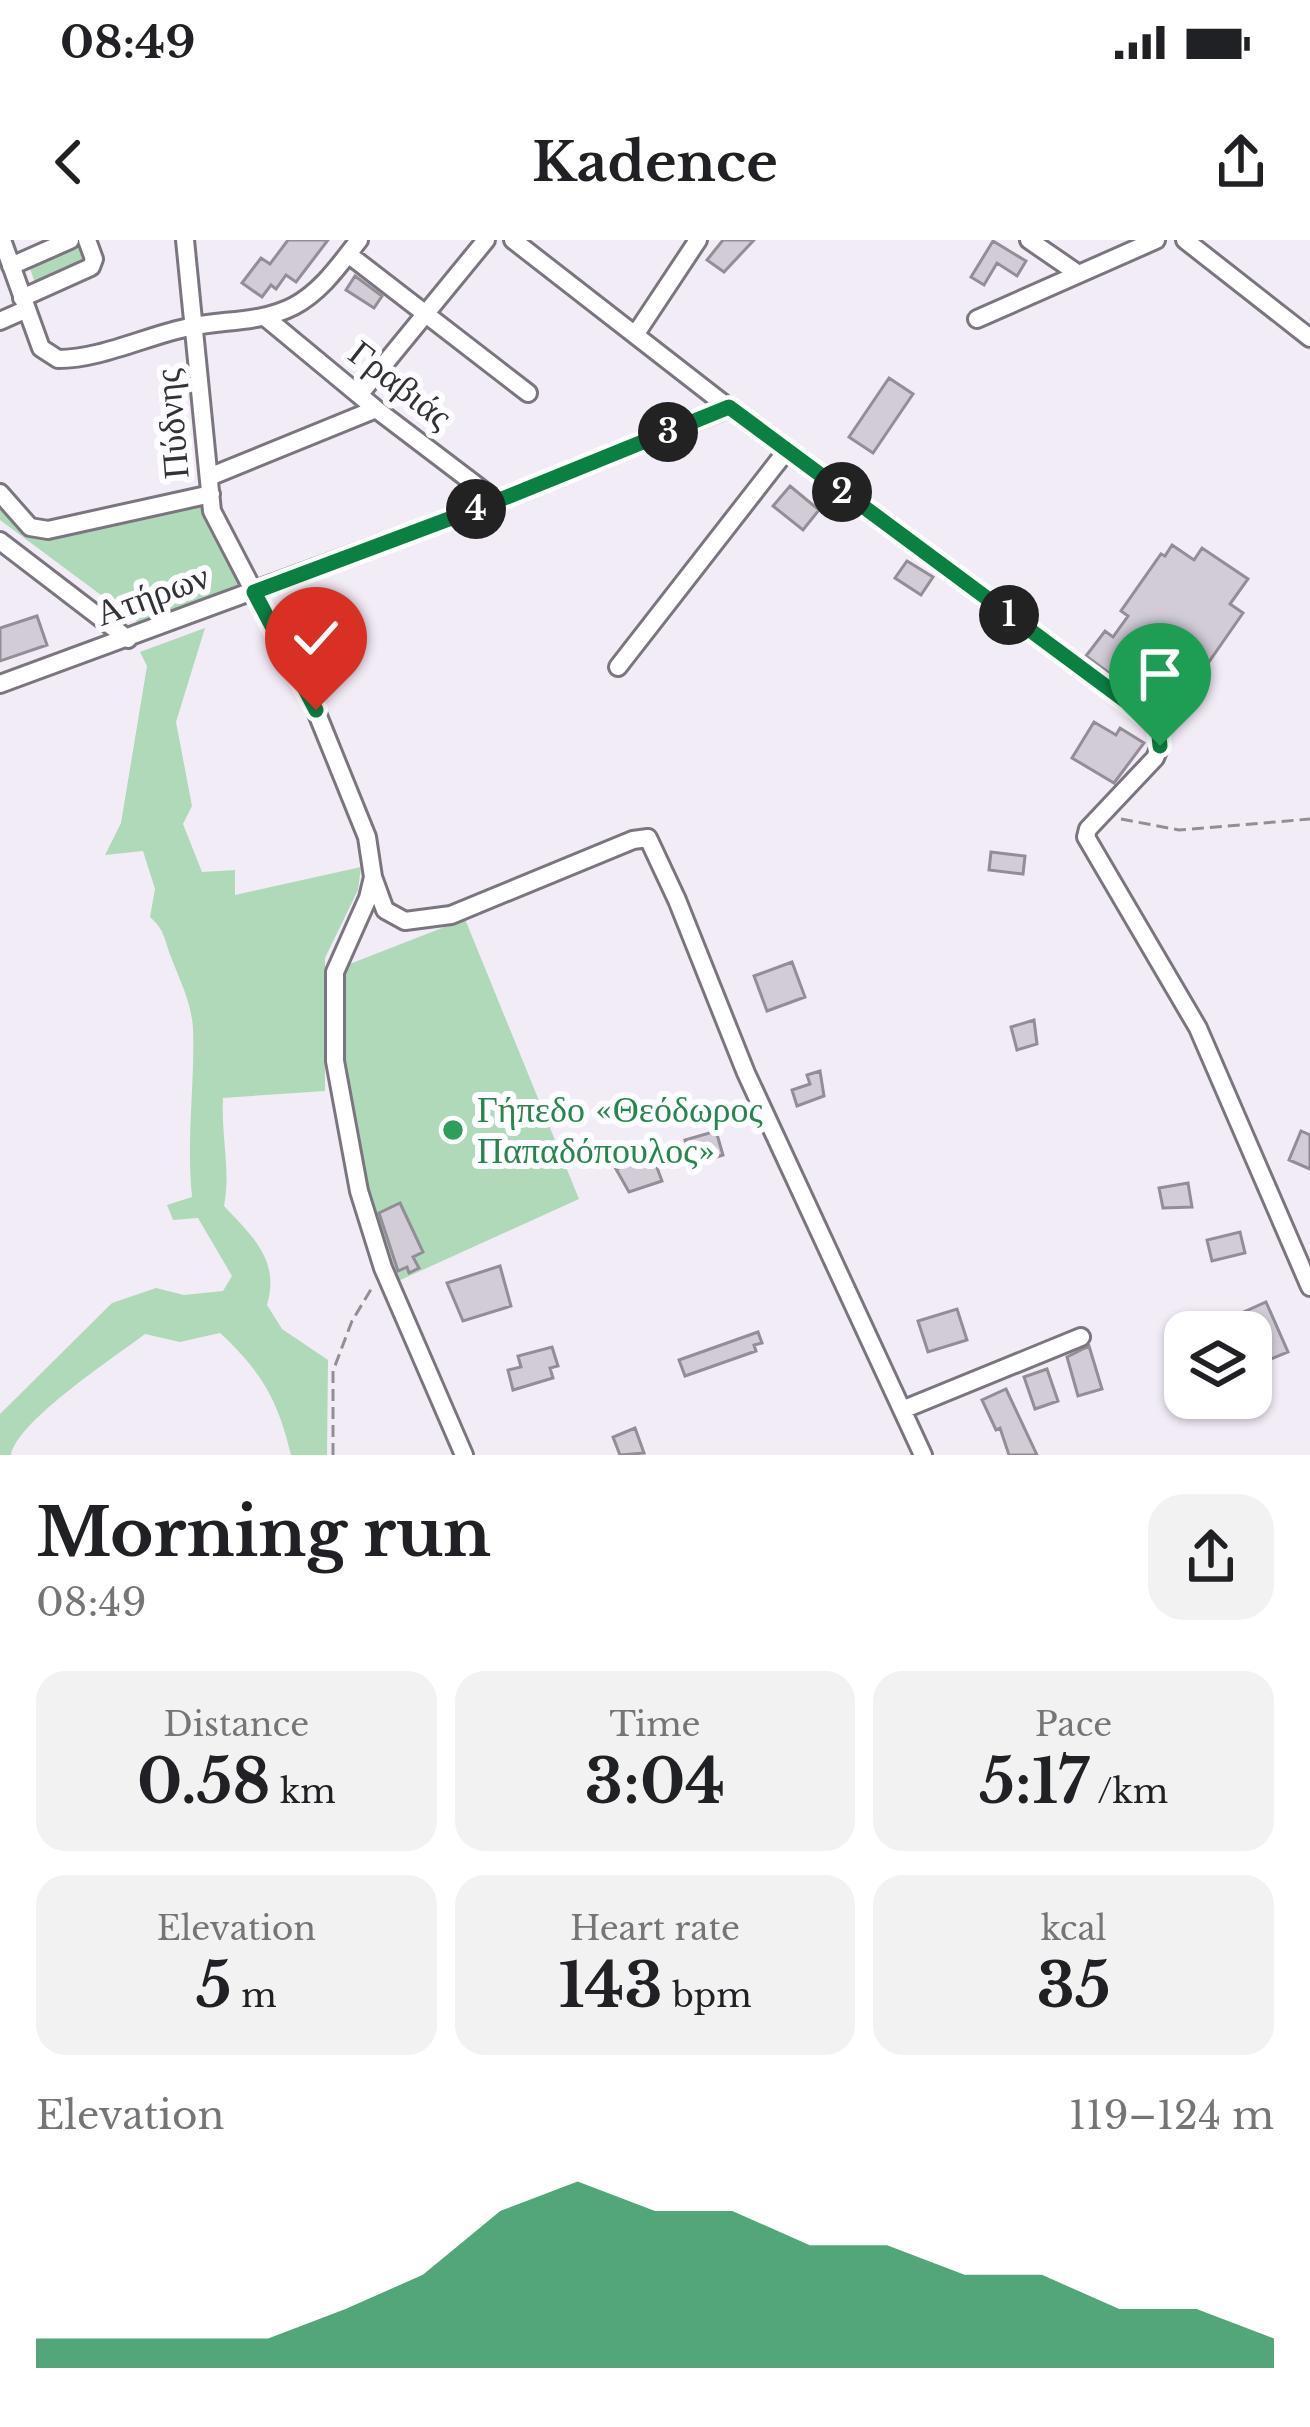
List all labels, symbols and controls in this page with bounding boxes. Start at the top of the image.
text: 08:49 [60,14,196,70]
icon: back [36,129,102,195]
text: Kadence [532,129,778,196]
icon: share [1208,129,1274,195]
street label: Γραβιάς [340,330,461,439]
street label: Πύδνης [144,367,199,481]
pin: 3 [638,402,698,462]
text: 3 [657,411,679,452]
pin: 2 [812,462,872,522]
text: 2 [831,471,853,512]
pin: 4 [446,479,506,539]
text: 4 [465,488,487,529]
street label: Ατήρων [89,553,215,636]
pin: 1 [979,585,1039,645]
pin [265,587,367,710]
text: 1 [1002,594,1016,635]
icon: check [283,605,349,671]
pin [1109,623,1211,746]
icon: arrive [1127,641,1193,707]
place label: Γήπεδο «Θεόδωρος Παπαδόπουλος» [477,1087,763,1173]
marker: Γήπεδο «Θεόδωρος Παπαδόπουλος» [440,1117,466,1143]
map controls [1164,1311,1272,1419]
button: layers [1164,1311,1272,1419]
text: Morning run [36,1492,491,1574]
button: share [1148,1494,1274,1620]
text: 08:49 [36,1578,147,1627]
text: Distance [164,1704,309,1745]
text: Time [609,1704,701,1745]
text: Pace [1035,1704,1112,1745]
text: 0.58 [137,1745,270,1819]
text: 3:04 [585,1745,725,1819]
text: 5:17 [979,1745,1089,1819]
text: km [270,1771,336,1812]
text: /km [1089,1771,1168,1812]
text: Elevation [157,1908,316,1949]
text: Heart rate [570,1908,740,1949]
text: kcal [1041,1908,1107,1949]
text: 5 [196,1949,232,2023]
text: 143 [558,1949,663,2023]
text: 35 [1037,1949,1111,2023]
text: m [232,1975,277,2016]
text: bpm [663,1975,752,2016]
text: Elevation [36,2091,224,2140]
text: 119–124 m [1069,2091,1274,2140]

